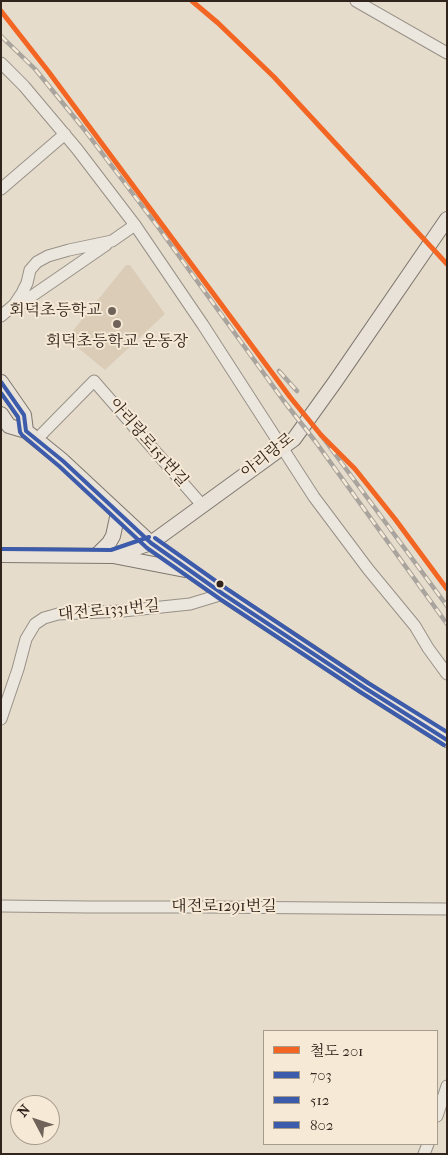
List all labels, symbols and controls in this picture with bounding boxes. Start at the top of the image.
place label: 회덕초등학교 [9,301,102,321]
marker: 회덕초등학교 [106,305,118,317]
marker: 회덕초등학교 운동장 [111,318,123,330]
place label: 회덕초등학교 운동장 [46,332,188,352]
street label: 아리랑로151번길 [104,395,192,491]
street label: 아리랑로 [238,429,298,483]
unlabelled marker [215,579,225,589]
street label: 대전로1331번길 [57,597,161,625]
street label: 대전로1291번길 [171,897,277,917]
legend [263,1030,438,1145]
text: 철도 201 [310,1042,363,1060]
text: 703 [310,1066,332,1084]
text: 512 [310,1091,330,1109]
north arrow [10,1095,60,1145]
text: N [14,1101,34,1120]
text: 802 [310,1116,334,1134]

